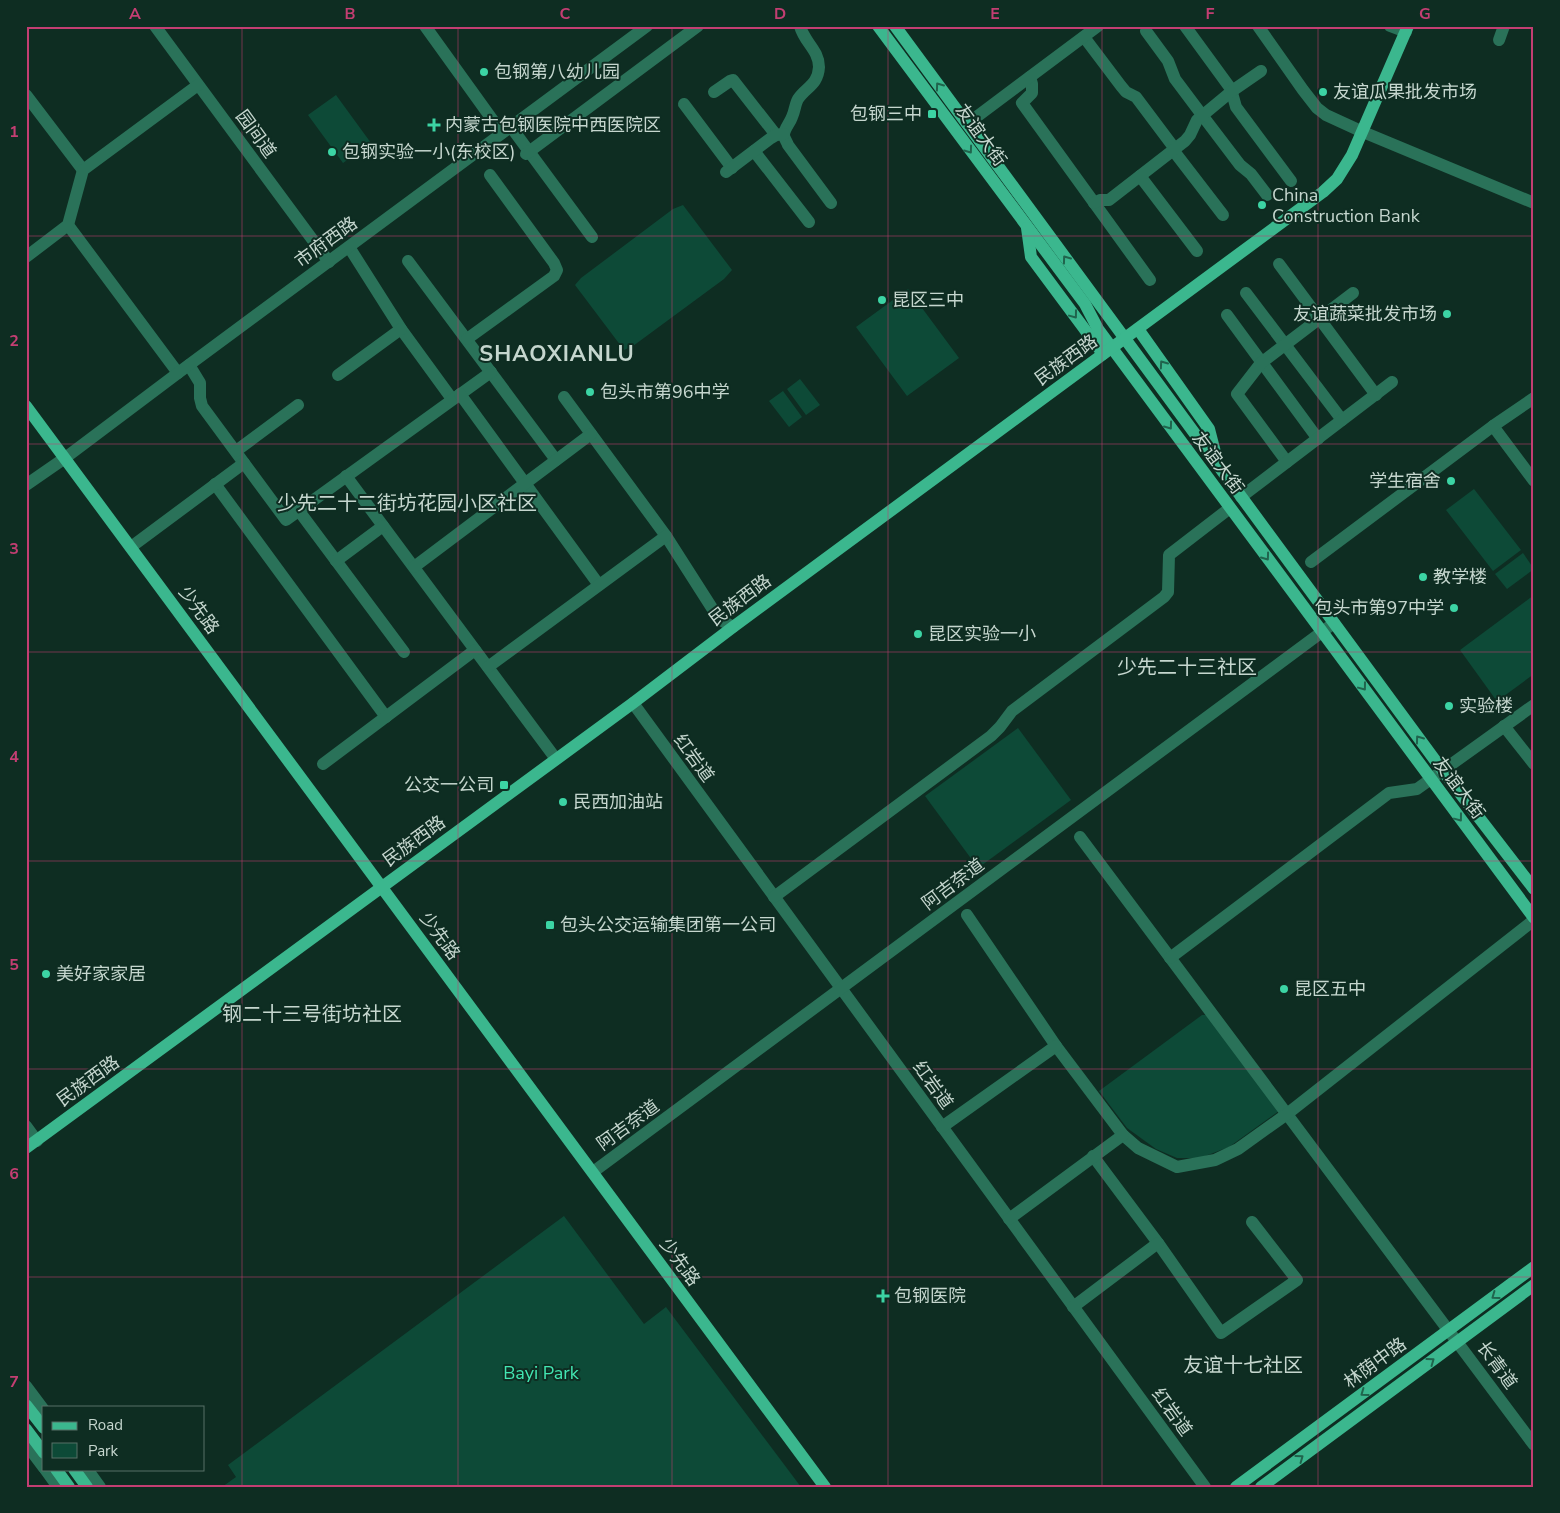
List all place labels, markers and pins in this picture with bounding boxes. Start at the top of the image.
place label: 包钢第八幼儿园 [494,60,620,84]
marker: 包钢第八幼儿园 [478,66,490,78]
place label: 友谊瓜果批发市场 [1333,80,1477,104]
marker: 友谊瓜果批发市场 [1317,86,1329,98]
place label: 包钢三中 [850,102,922,126]
marker: 包钢三中 [926,108,938,120]
place label: 内蒙古包钢医院中西医院区 [445,113,661,137]
marker: 内蒙古包钢医院中西医院区 [427,118,441,132]
place label: 包钢实验一小(东校区) [342,140,515,164]
marker: 包钢实验一小(东校区) [326,146,338,158]
place label: China Construction Bank [1272,183,1421,228]
marker: China Construction Bank [1256,199,1268,211]
place label: 昆区三中 [892,288,964,312]
marker: 昆区三中 [876,294,888,306]
place label: 友谊蔬菜批发市场 [1293,302,1437,326]
marker: 友谊蔬菜批发市场 [1441,308,1453,320]
place label: 包头市第96中学 [600,380,730,404]
marker: 包头市第96中学 [584,386,596,398]
place label: 学生宿舍 [1369,469,1441,493]
marker: 学生宿舍 [1445,475,1457,487]
place label: 教学楼 [1433,565,1487,589]
marker: 教学楼 [1417,571,1429,583]
place label: 包头市第97中学 [1314,596,1444,620]
marker: 包头市第97中学 [1448,602,1460,614]
place label: 昆区实验一小 [928,622,1036,646]
marker: 昆区实验一小 [912,628,924,640]
place label: 实验楼 [1459,694,1513,718]
marker: 实验楼 [1443,700,1455,712]
place label: 公交一公司 [404,773,494,797]
marker: 公交一公司 [498,779,510,791]
place label: 民西加油站 [573,790,663,814]
marker: 民西加油站 [557,796,569,808]
place label: 包头公交运输集团第一公司 [560,913,776,937]
marker: 包头公交运输集团第一公司 [544,919,556,931]
place label: 美好家家居 [56,962,146,986]
marker: 美好家家居 [40,968,52,980]
place label: 昆区五中 [1294,977,1366,1001]
marker: 昆区五中 [1278,983,1290,995]
place label: 包钢医院 [894,1284,966,1308]
marker: 包钢医院 [876,1289,890,1303]

